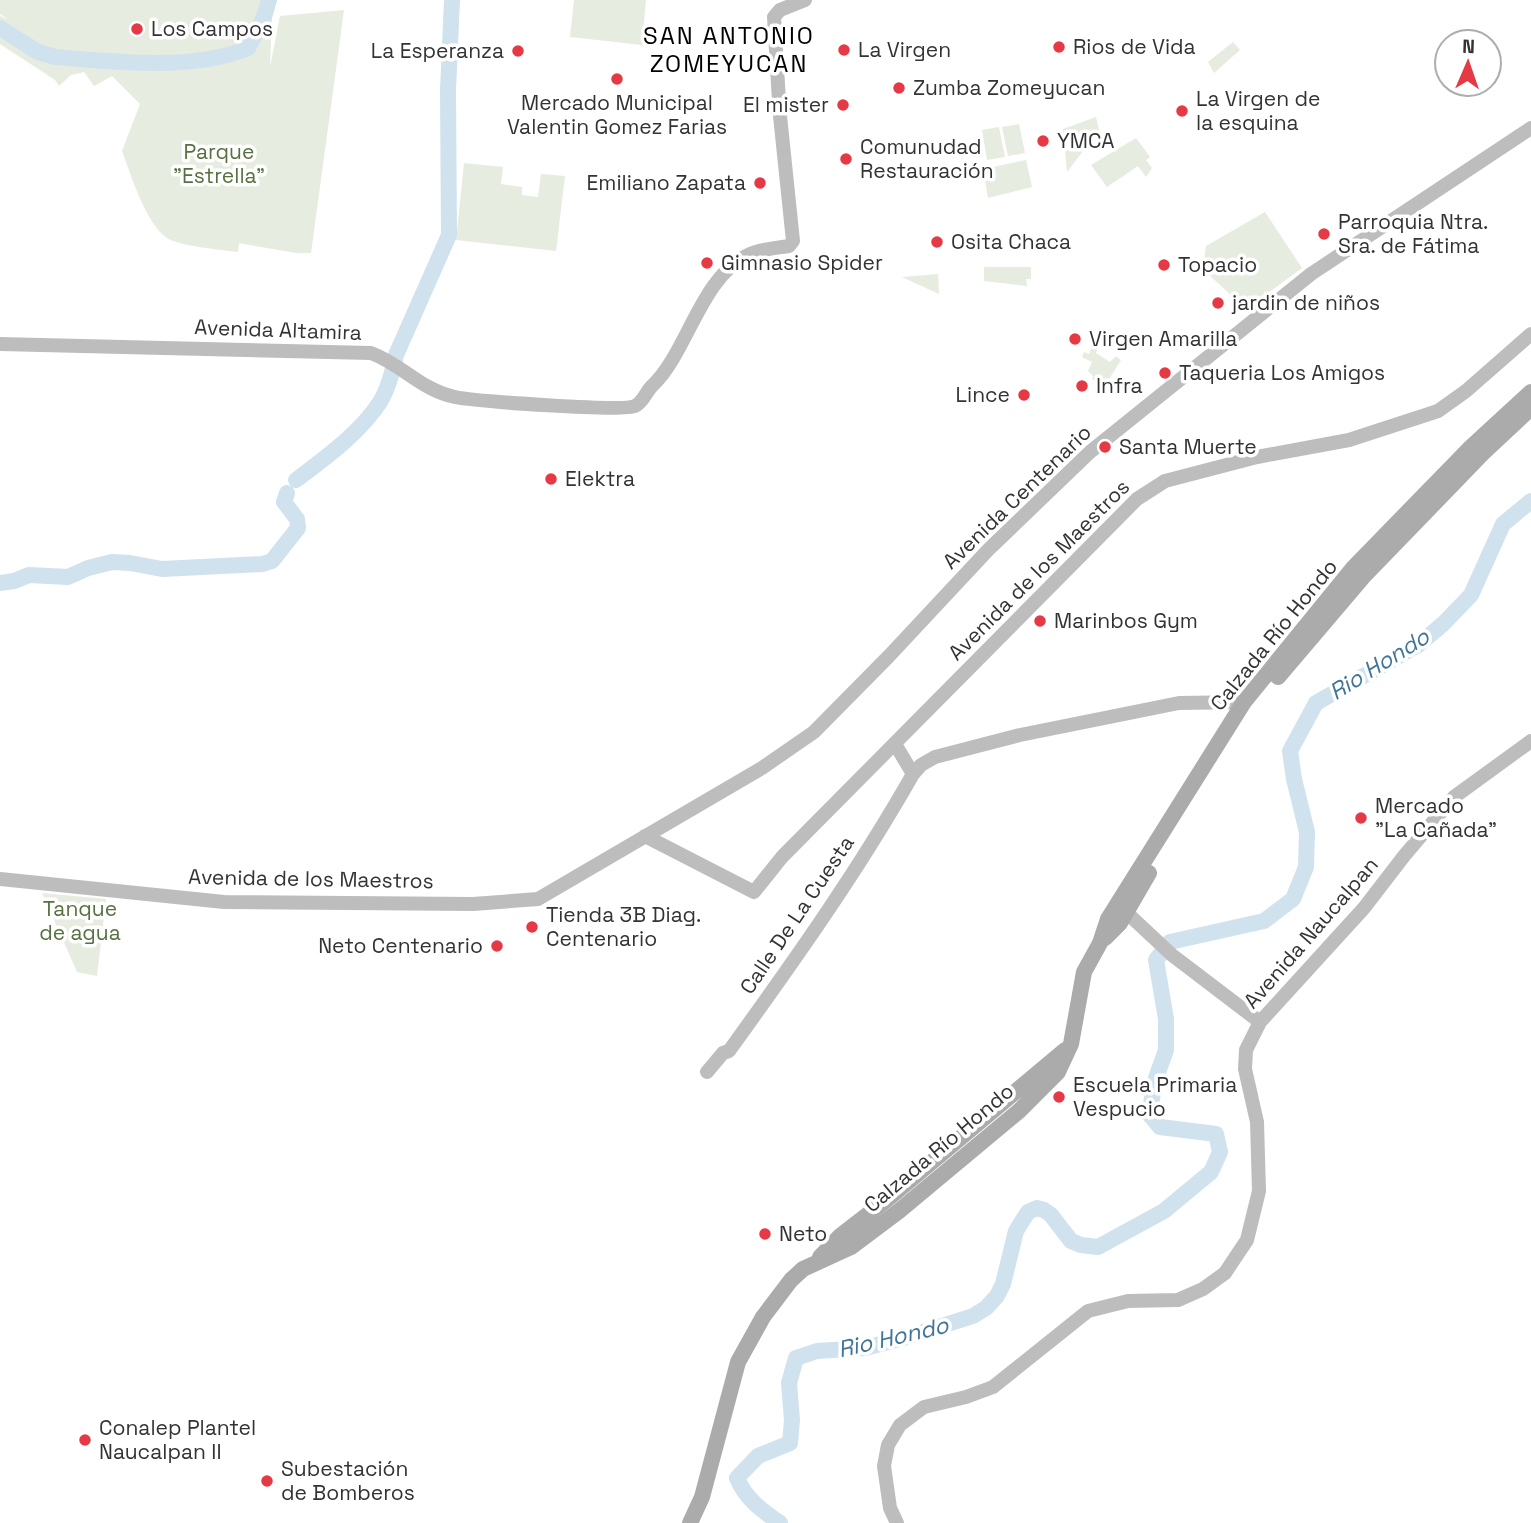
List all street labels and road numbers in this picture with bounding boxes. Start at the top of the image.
street label: Avenida Altamira [194,313,362,346]
street label: Avenida Centenario [937,419,1097,575]
street label: Avenida de los Maestros [942,473,1135,666]
street label: Calzada Río Hondo [1204,553,1343,716]
street label: Calle De La Cuesta [733,830,860,999]
street label: Avenida Naucalpan [1237,851,1384,1014]
street label: Avenida de los Maestros [188,863,434,894]
street label: Calzada Río Hondo [858,1077,1019,1218]

